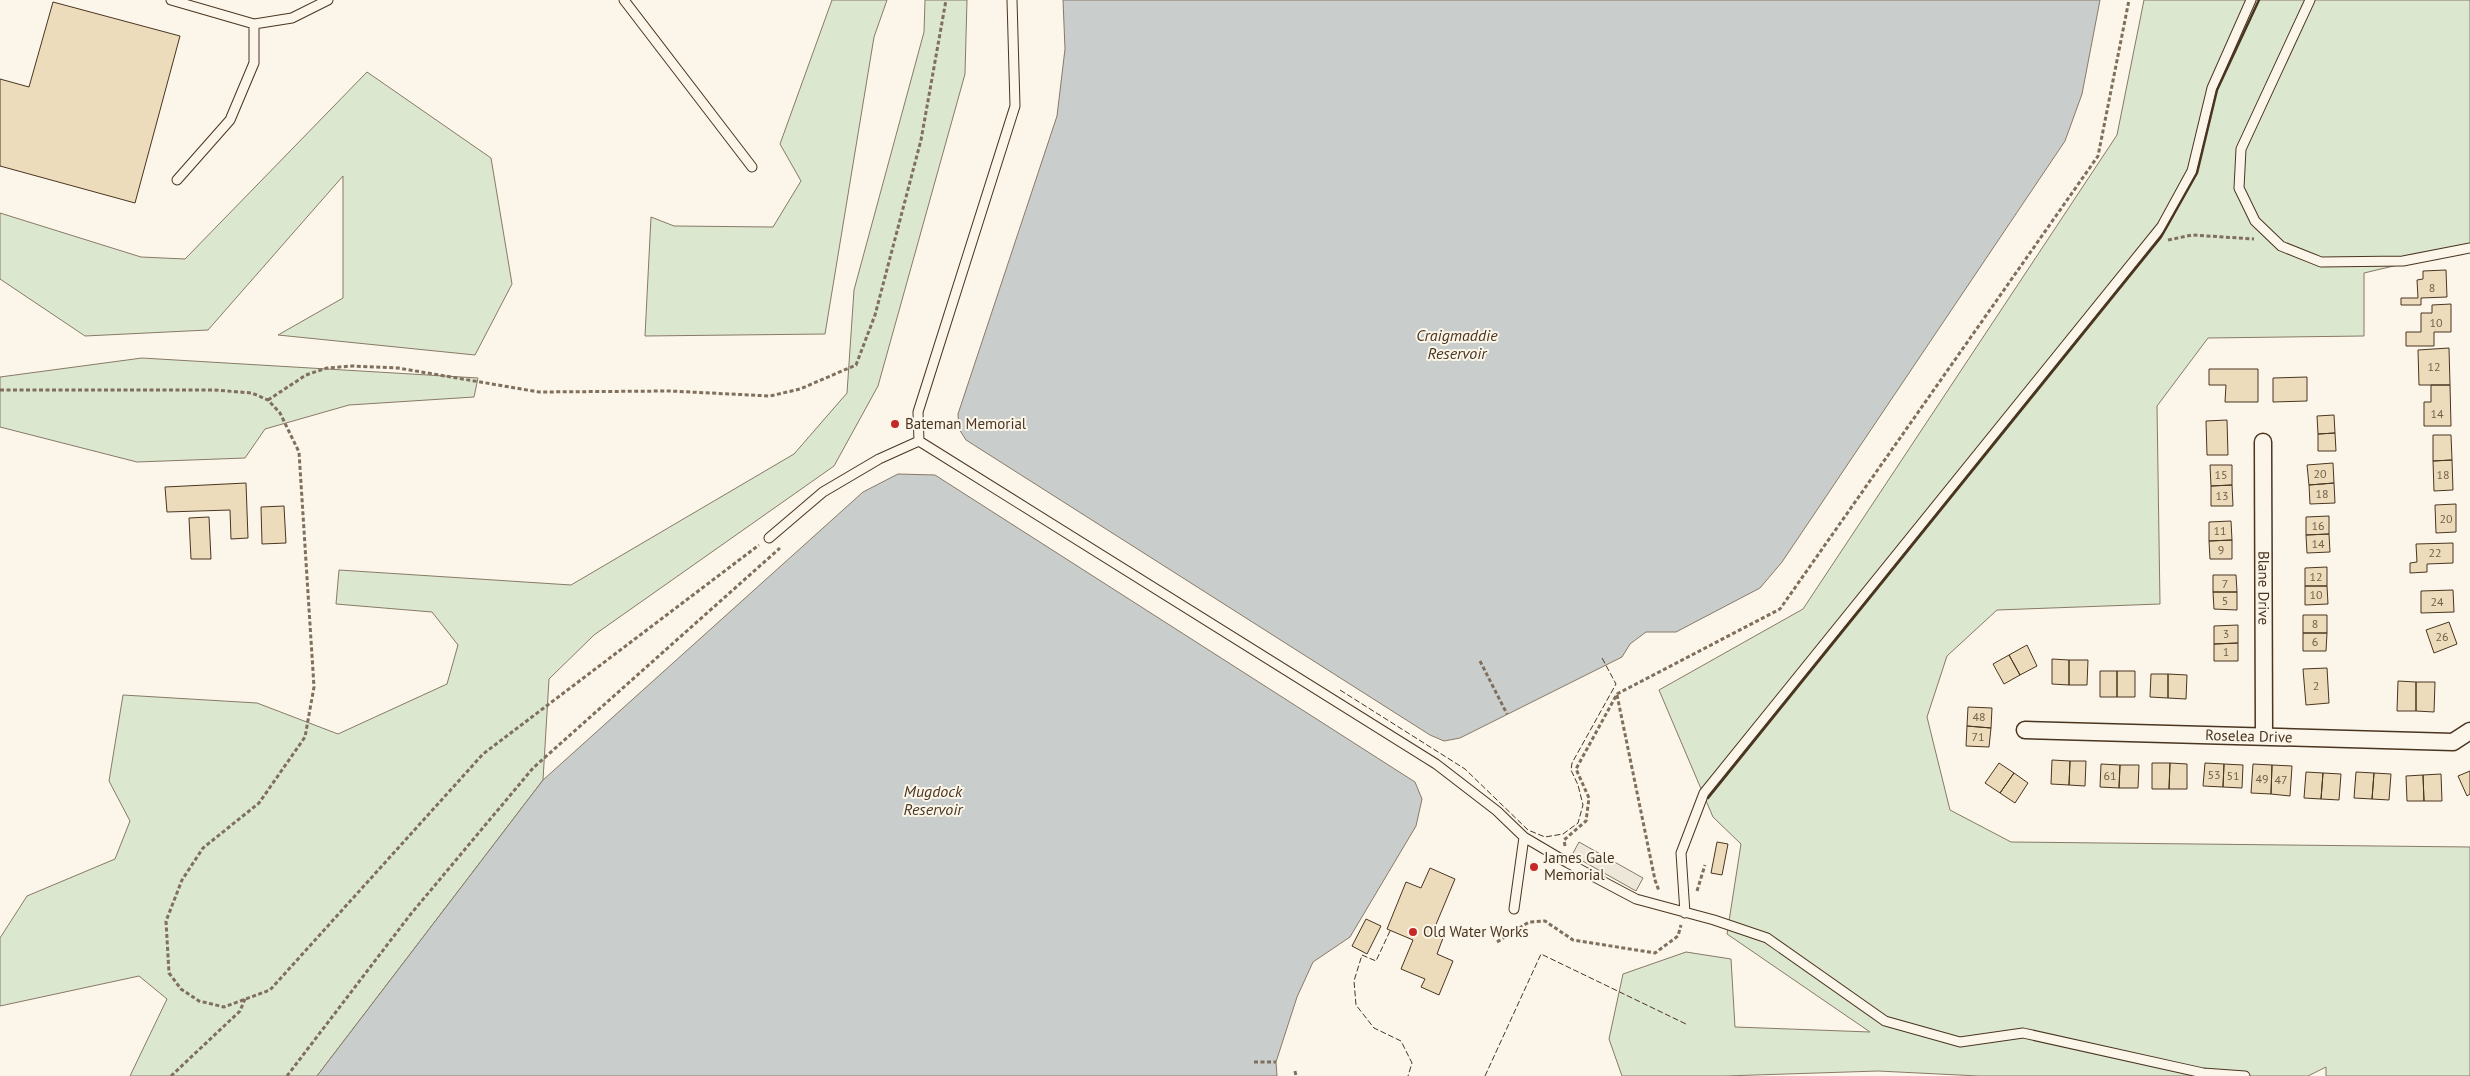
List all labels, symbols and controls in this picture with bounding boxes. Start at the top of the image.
house number: 8 [2429,280,2435,295]
house number: 10 [2429,315,2443,330]
water label: Craigmaddie Reservoir [1416,325,1498,363]
house number: 12 [2427,359,2441,374]
house number: 14 [2430,406,2444,421]
place label: Bateman Memorial [905,414,1027,433]
marker: Bateman Memorial [889,418,901,430]
house number: 20 [2313,466,2327,481]
house number: 15 [2214,467,2228,482]
house number: 18 [2436,467,2450,482]
house number: 18 [2315,486,2329,501]
house number: 13 [2215,488,2229,503]
house number: 20 [2439,511,2453,526]
house number: 16 [2311,518,2325,533]
house number: 11 [2213,523,2227,538]
house number: 14 [2311,536,2325,551]
house number: 9 [2218,542,2224,557]
house number: 22 [2428,545,2442,560]
street label: Blane Drive [2254,551,2274,625]
house number: 12 [2309,569,2323,584]
house number: 7 [2222,576,2228,591]
house number: 10 [2309,587,2323,602]
house number: 5 [2222,593,2228,608]
house number: 24 [2430,594,2444,609]
house number: 8 [2312,616,2318,631]
house number: 3 [2223,626,2229,641]
house number: 26 [2435,629,2449,644]
house number: 6 [2312,634,2318,649]
house number: 1 [2223,644,2229,659]
house number: 2 [2313,678,2319,693]
house number: 48 [1972,709,1986,724]
street label: Roselea Drive [2205,725,2293,746]
house number: 71 [1971,729,1985,744]
house number: 53 [2207,767,2221,782]
house number: 61 [2103,768,2117,783]
house number: 51 [2226,768,2240,783]
house number: 49 [2255,771,2269,786]
house number: 47 [2274,772,2288,787]
water label: Mugdock Reservoir [903,781,964,819]
place label: James Gale Memorial [1543,848,1615,884]
marker: James Gale Memorial [1528,861,1540,873]
place label: Old Water Works [1423,922,1528,941]
marker: Old Water Works [1407,926,1419,938]

